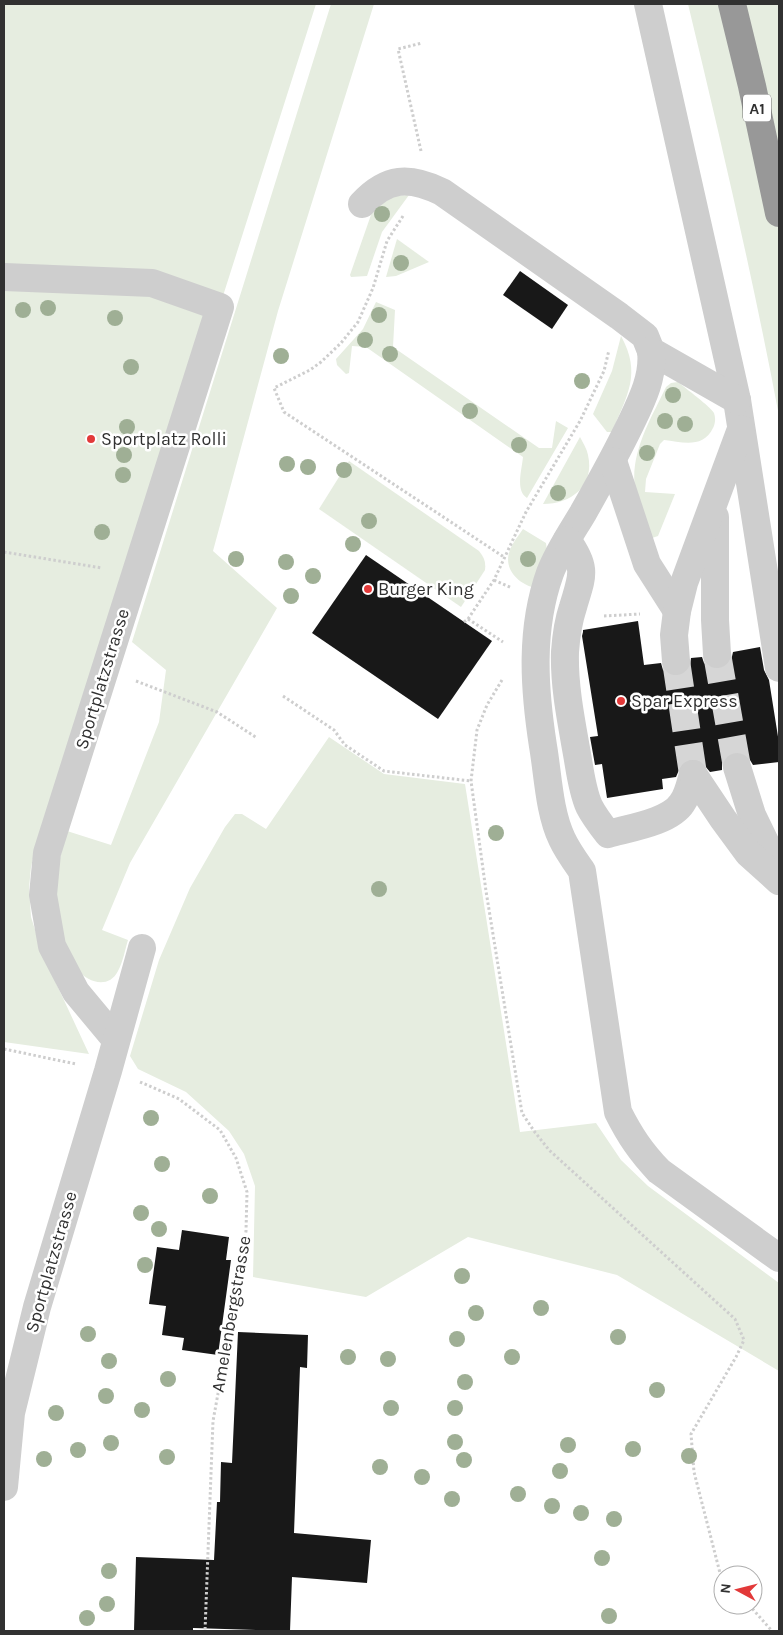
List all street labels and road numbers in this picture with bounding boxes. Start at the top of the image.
road number: A1 [743,95,771,122]
street label: Sportplatzstrasse [70,606,134,752]
street label: Sportplatzstrasse [20,1189,82,1335]
street label: Amelenbergstrasse [206,1234,256,1394]

